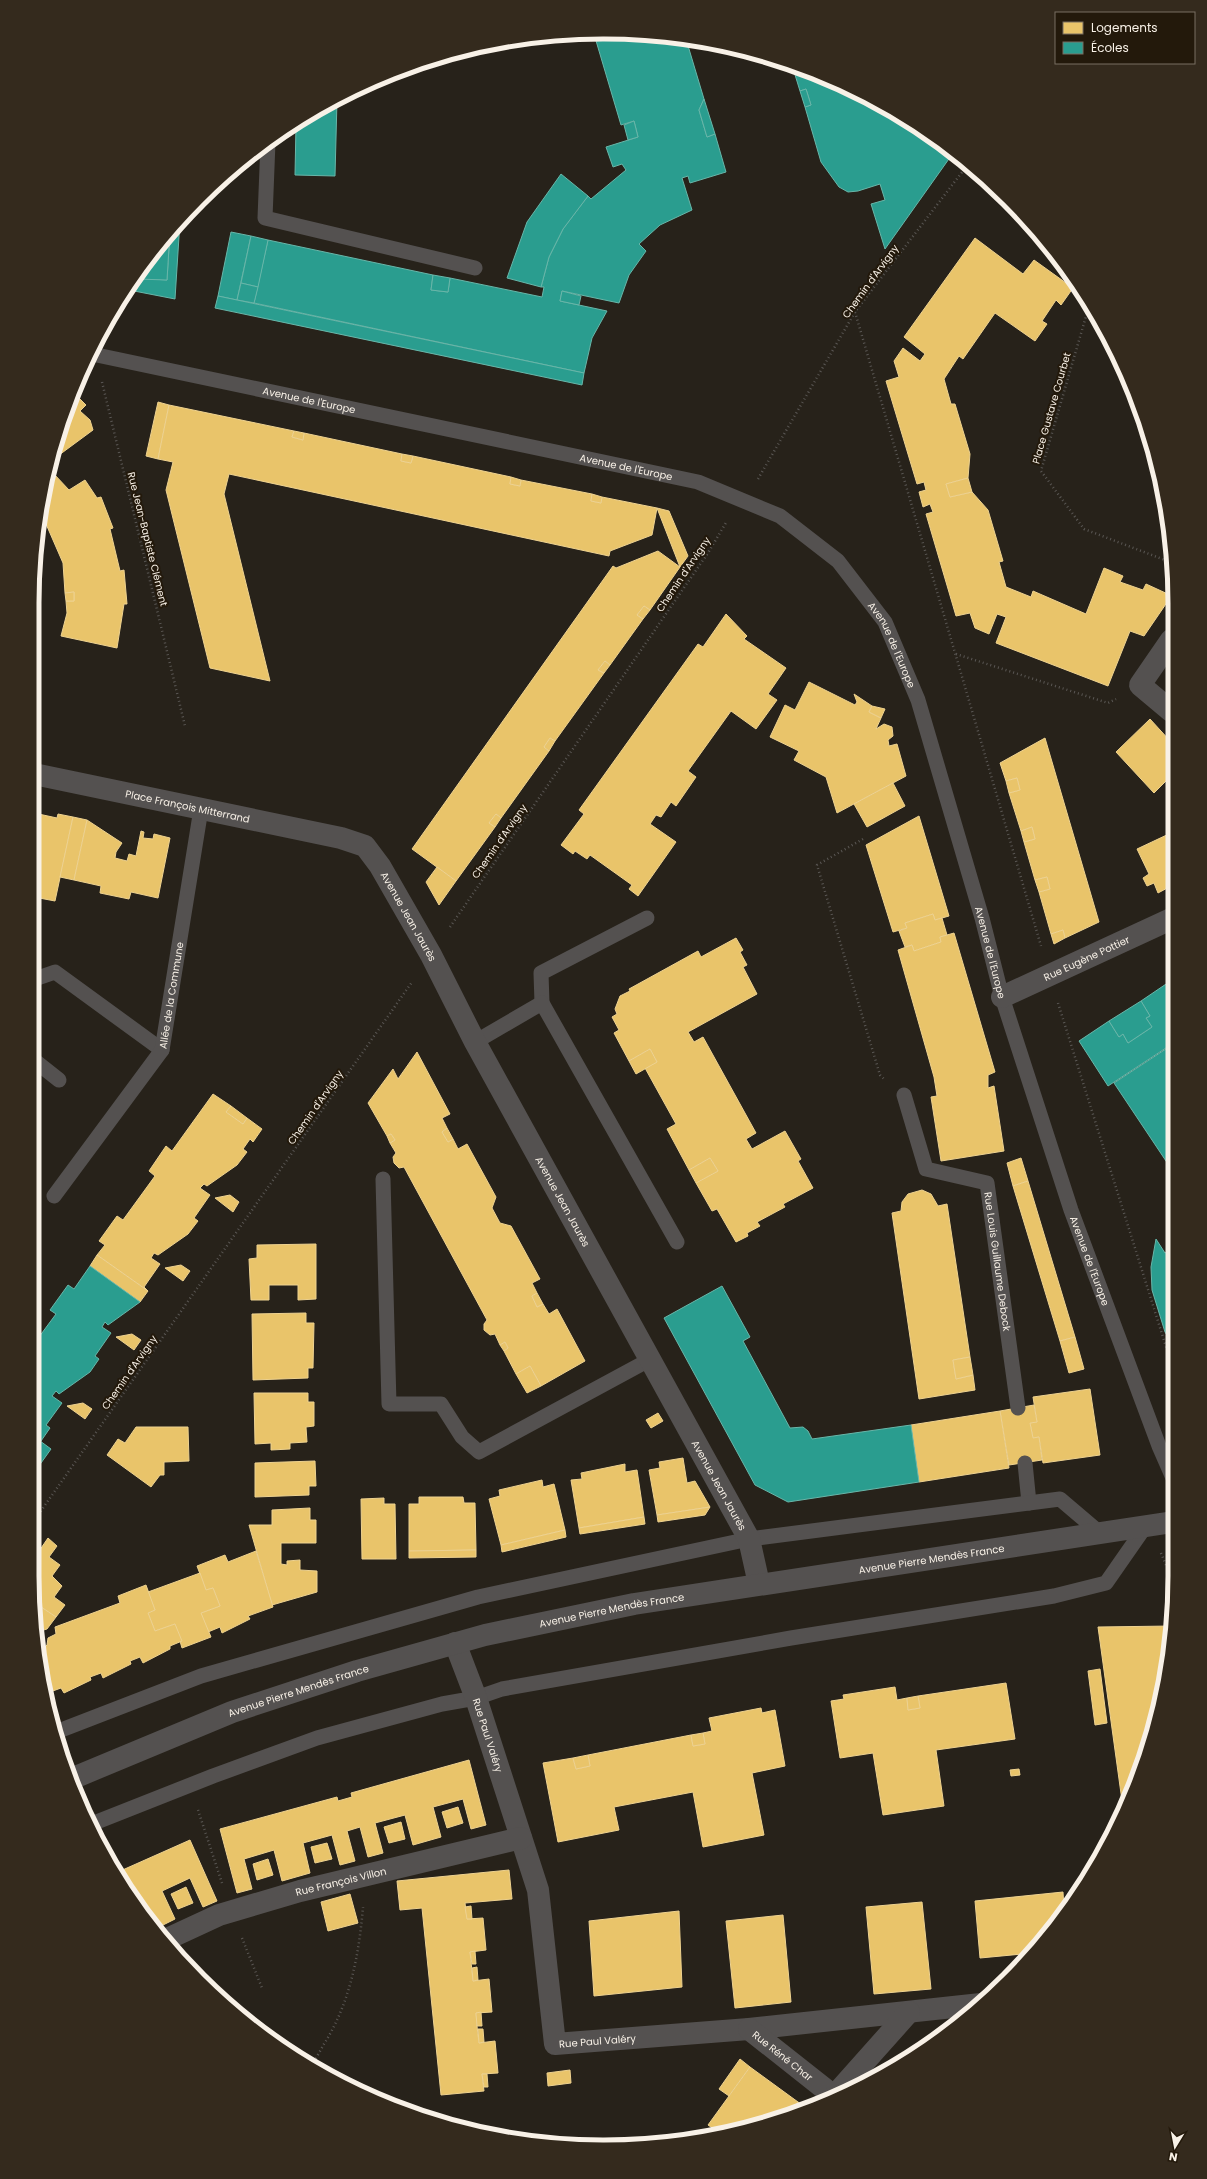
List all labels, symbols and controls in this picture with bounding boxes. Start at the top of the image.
legend [1055,12,1195,64]
text: Logements [1091,19,1158,36]
text: Écoles [1091,39,1129,56]
street label: Chemin d'Arvigny [839,241,902,321]
street label: Place Gustave Courbet [1028,350,1075,466]
street label: Avenue de l'Europe [261,383,357,417]
street label: Avenue de l'Europe [578,450,674,484]
street label: Rue Jean-Baptiste Clément [124,470,172,608]
street label: Chemin d'Arvigny [653,533,714,615]
street label: Avenue de l'Europe [864,599,919,690]
street label: Place François Mitterrand [124,786,251,827]
street label: Chemin d'Arvigny [468,801,531,882]
street label: Avenue Jean Jaurès [377,869,440,964]
street label: Avenue de l'Europe [971,905,1009,1000]
street label: Rue Eugène Pottier [1041,932,1132,985]
street label: Allée de la Commune [155,941,187,1050]
street label: Chemin d'Arvigny [284,1067,347,1148]
street label: Avenue Jean Jaurès [531,1154,593,1250]
street label: Rue Louis Guillaume Debock [980,1191,1014,1333]
street label: Avenue de l'Europe [1066,1214,1113,1308]
street label: Chemin d'Arvigny [98,1332,161,1413]
street label: Avenue Jean Jaurès [688,1437,750,1533]
street label: Avenue Pierre Mendès France [858,1541,1006,1578]
street label: Avenue Pierre Mendès France [538,1589,685,1632]
street label: Avenue Pierre Mendès France [226,1661,371,1721]
street label: Rue Paul Valéry [469,1696,507,1775]
street label: Rue François Villon [294,1864,388,1900]
street label: Rue Réné Char [749,2027,816,2085]
street label: Rue Paul Valéry [558,2031,637,2052]
north arrow [1155,2127,1195,2167]
text: N [1168,2148,1179,2165]

